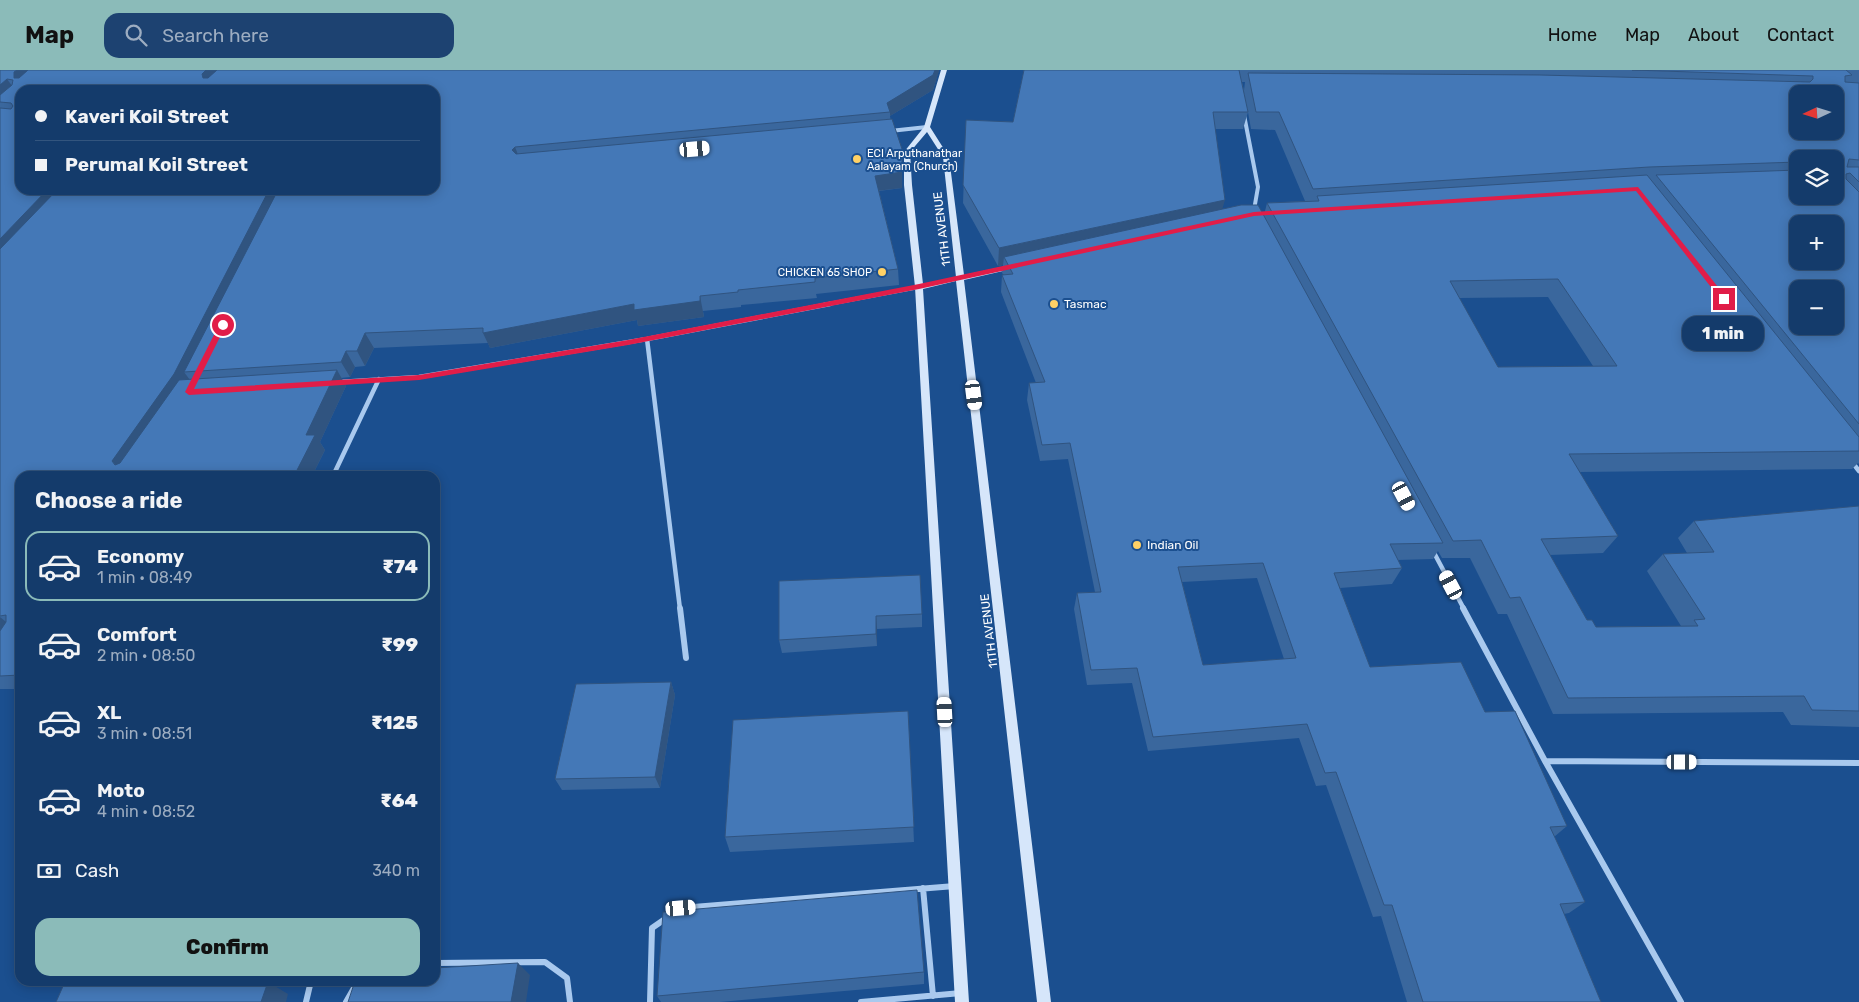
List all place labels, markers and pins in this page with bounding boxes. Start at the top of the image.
place label: ECI Arputhanathar Aalayam (Church) [867,147,963,173]
marker: ECI Arputhanathar Aalayam (Church) [851,153,863,165]
place label: CHICKEN 65 SHOP [778,266,872,279]
marker: CHICKEN 65 SHOP [876,266,888,278]
place label: Tasmac [1064,297,1107,311]
marker: Tasmac [1048,298,1060,310]
place label: Indian Oil [1147,538,1198,552]
marker: Indian Oil [1131,539,1143,551]

